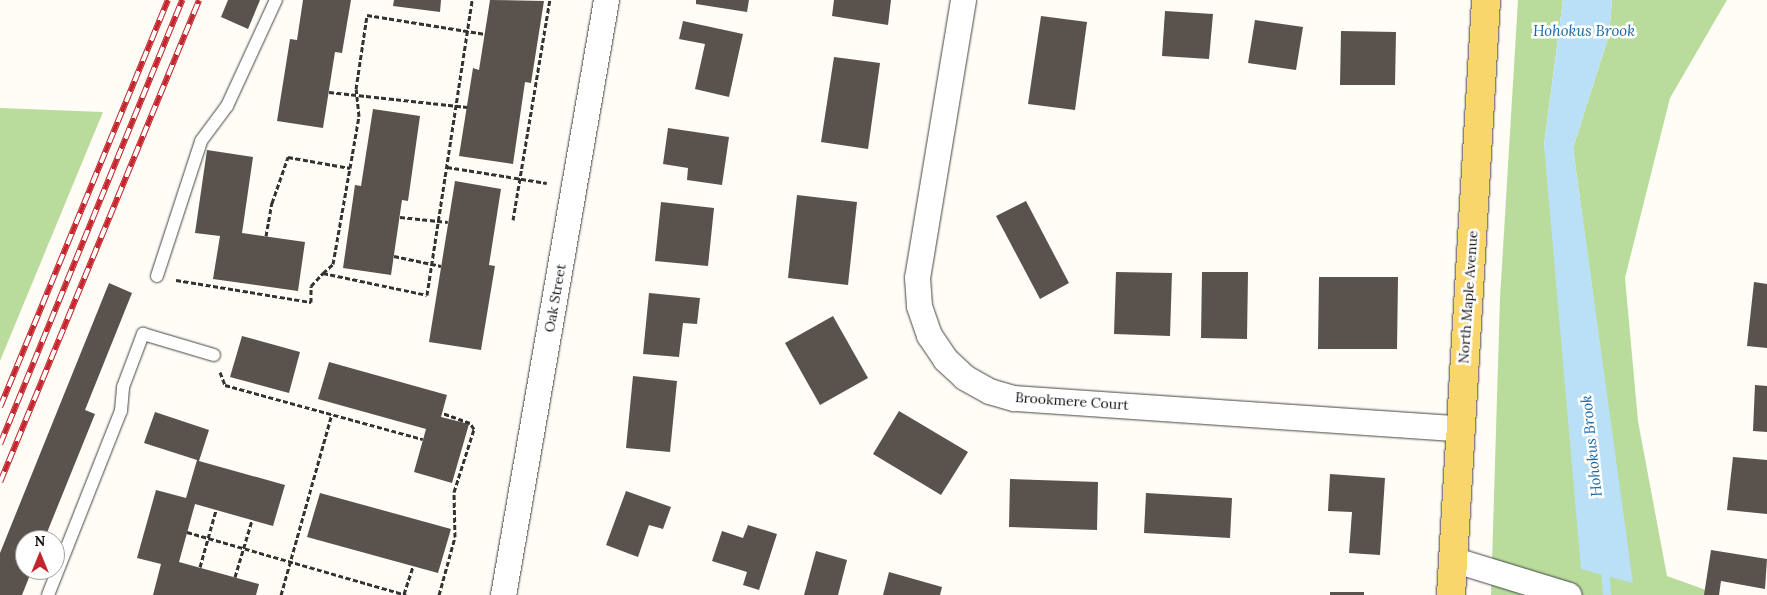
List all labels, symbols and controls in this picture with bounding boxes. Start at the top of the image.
water label: Hohokus Brook [1533,22,1635,40]
street label: North Maple Avenue [1455,230,1481,364]
street label: Oak Street [541,262,569,334]
street label: Brookmere Court [1015,389,1129,413]
water label: Hohokus Brook [1577,394,1605,498]
north arrow [15,530,65,580]
text: N [35,532,45,550]

